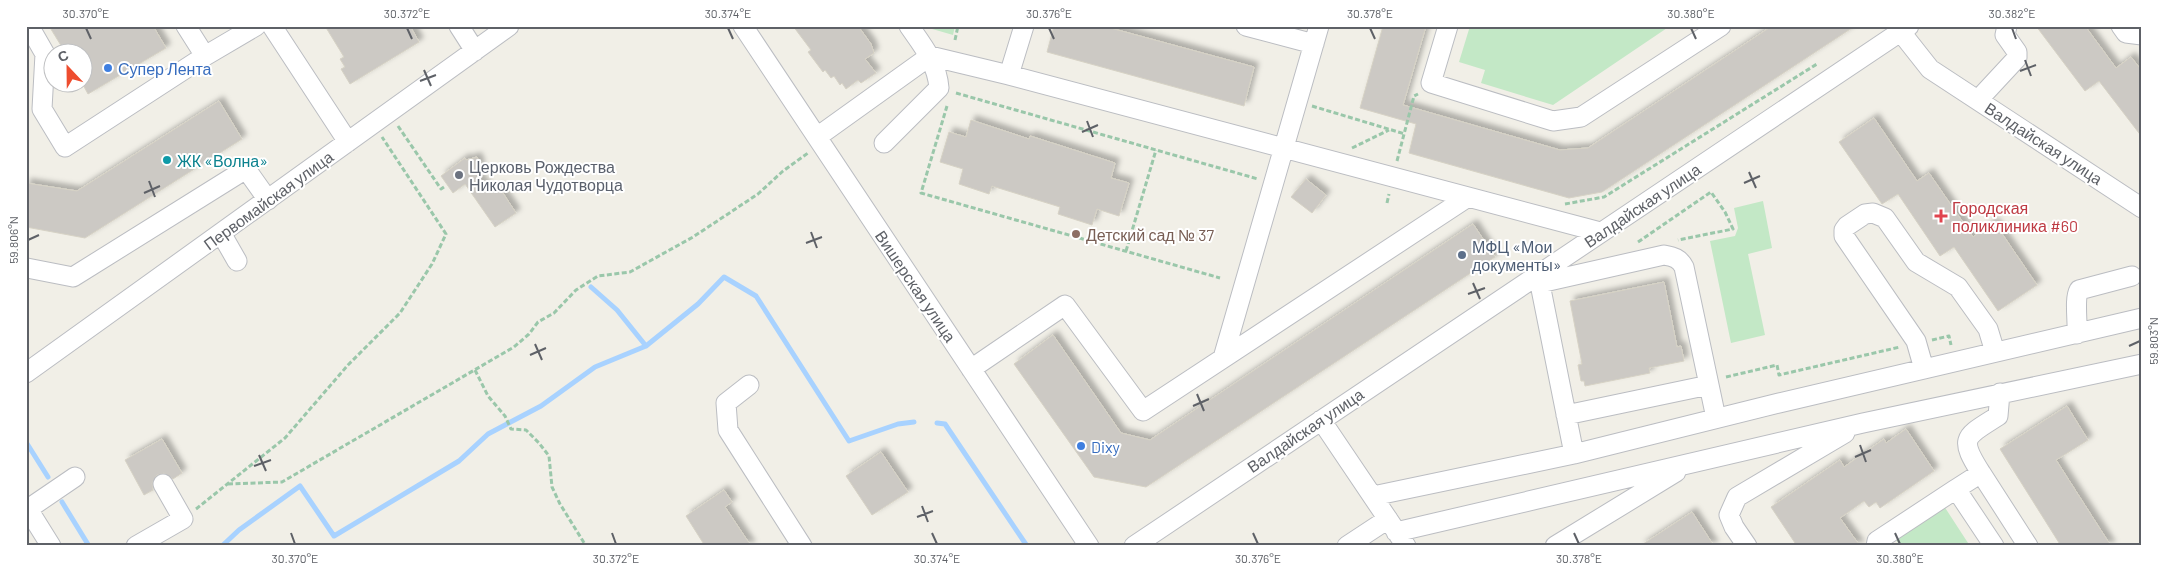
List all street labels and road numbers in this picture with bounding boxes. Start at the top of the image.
street label: Валдайская улица [1982,98,2106,188]
street label: Первомайская улица [200,147,337,253]
street label: Валдайская улица [1580,159,1704,251]
street label: Вишерская улица [872,227,960,345]
street label: Валдайская улица [1243,384,1367,476]

